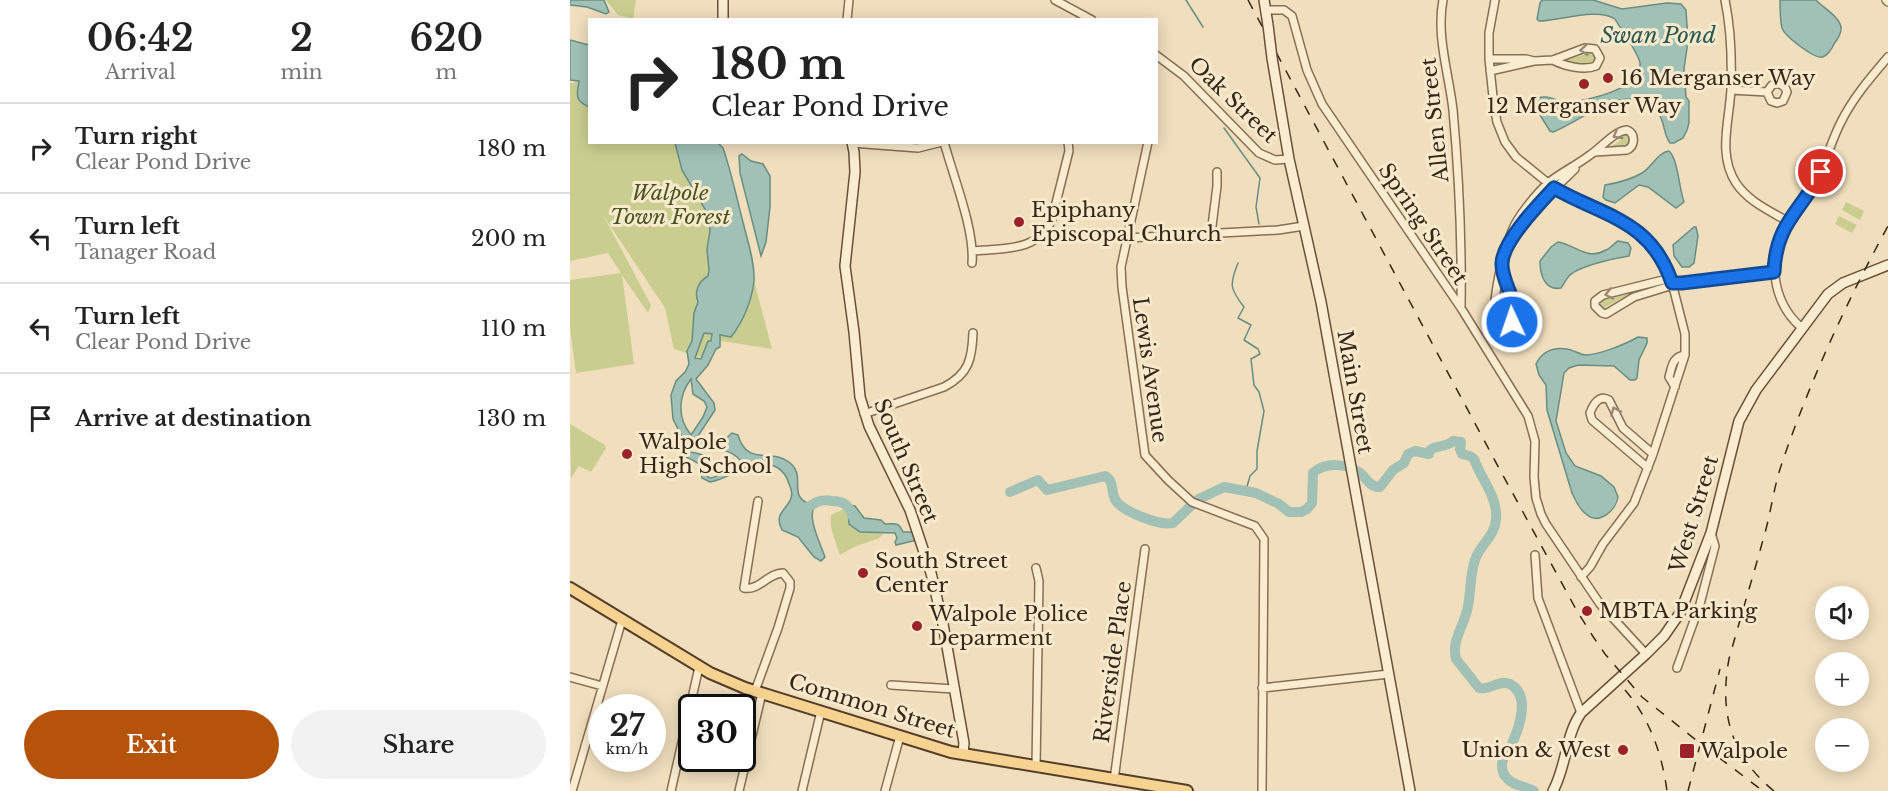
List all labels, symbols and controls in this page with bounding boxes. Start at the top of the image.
text: 06:42 [87,16,194,61]
text: 2 [290,16,313,61]
text: 620 [409,16,483,61]
water label: Swan Pond [1600,22,1717,49]
text: 180 m [711,38,845,90]
icon: right [612,42,690,120]
one-way arrow [1579,43,1589,56]
street label: Oak Street [1183,51,1283,149]
street label: Allen Street [1416,56,1455,185]
text: Arrival [105,60,176,84]
text: min [281,60,323,84]
text: m [436,60,457,84]
place label: 16 Merganser Way [1620,65,1816,91]
marker: 16 Merganser Way [1601,71,1615,85]
marker: 12 Merganser Way [1577,77,1591,91]
text: Clear Pond Drive [711,90,949,123]
place label: 12 Merganser Way [1486,93,1682,119]
text: Turn right [75,123,197,150]
one-way arrow [1613,128,1623,140]
icon: right [24,132,57,165]
text: 180 m [477,135,546,162]
pin [1795,146,1846,197]
text: Clear Pond Drive [75,150,251,174]
icon: arrive [1804,155,1837,188]
street label: Spring Street [1373,158,1473,290]
park label: Walpole Town Forest [610,180,730,230]
place label: Epiphany Episcopal Church [1031,197,1222,247]
text: Turn left [75,213,180,240]
marker: Epiphany Episcopal Church [1012,215,1026,229]
icon: left [24,222,57,255]
text: 200 m [471,225,546,252]
text: Tanager Road [75,240,216,264]
one-way arrow [1605,287,1615,300]
position arrow [1480,290,1544,354]
street label: Lewis Avenue [1127,296,1173,444]
text: Turn left [75,303,180,330]
icon: left [24,312,57,345]
text: 110 m [481,315,546,342]
street label: Main Street [1331,328,1379,456]
text: Clear Pond Drive [75,330,251,354]
street label: South Street [868,395,944,527]
icon: arrive [24,402,57,435]
text: Arrive at destination [75,405,312,432]
text: 130 m [477,405,546,432]
one-way arrow [1610,407,1622,418]
place label: Walpole High School [638,429,772,479]
marker: Walpole High School [620,447,634,461]
street label: West Street [1663,452,1724,577]
place label: South Street Center [875,548,1008,598]
marker: South Street Center [856,566,870,580]
street label: Riverside Place [1089,579,1137,745]
map controls [1815,586,1869,772]
button: sound [1815,586,1869,640]
place label: MBTA Parking [1599,598,1758,624]
place label: Walpole Police Deparment [928,601,1088,651]
marker: MBTA Parking [1580,604,1594,618]
marker: Walpole Police Deparment [910,619,924,633]
button: + [1815,652,1869,706]
street label: Common Street [785,668,959,744]
speed limit sign: 30 [678,694,756,772]
text: 27 [609,707,645,744]
button: Exit [24,710,279,779]
button: Share [291,710,546,779]
button: − [1815,718,1869,772]
place label: Union & West [1462,737,1611,763]
place label: Walpole [1699,738,1788,764]
text: km/h [606,739,648,758]
marker: Walpole [1678,742,1696,760]
marker: Union & West [1616,743,1630,757]

